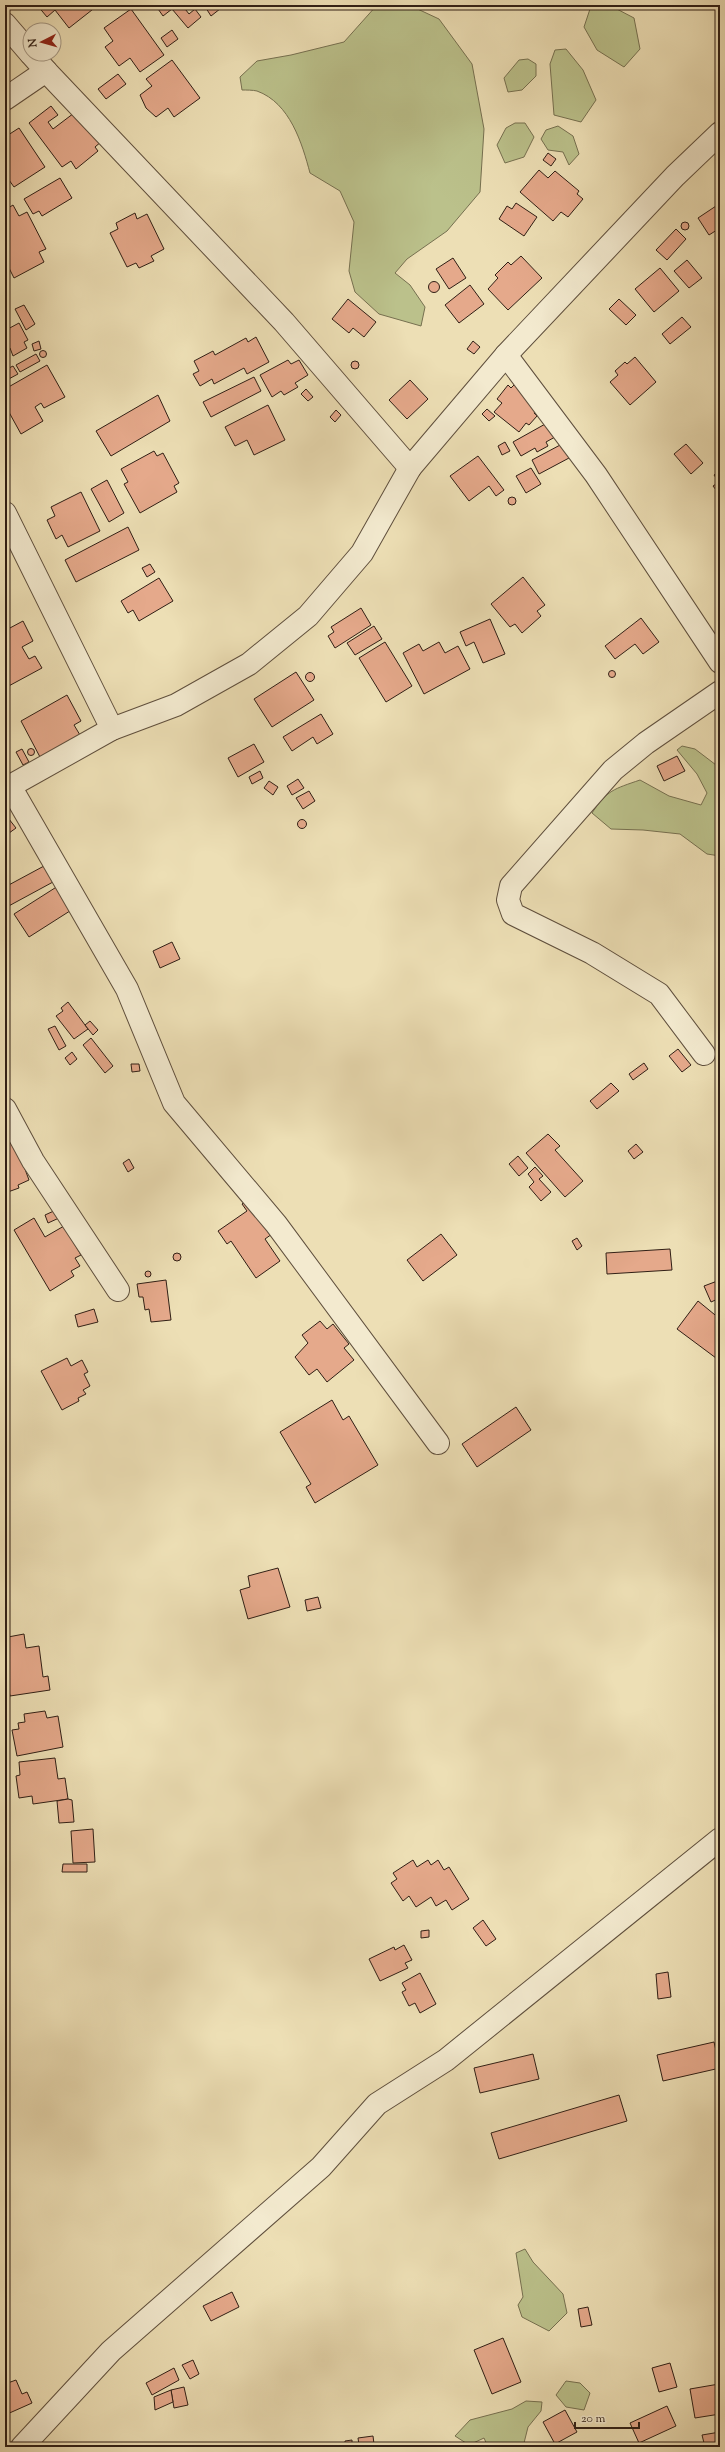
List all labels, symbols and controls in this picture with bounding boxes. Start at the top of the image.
north arrow [22,22,62,62]
text: N [25,38,42,49]
scale bar [575,2404,639,2430]
text: 20 m [581,2410,606,2428]

